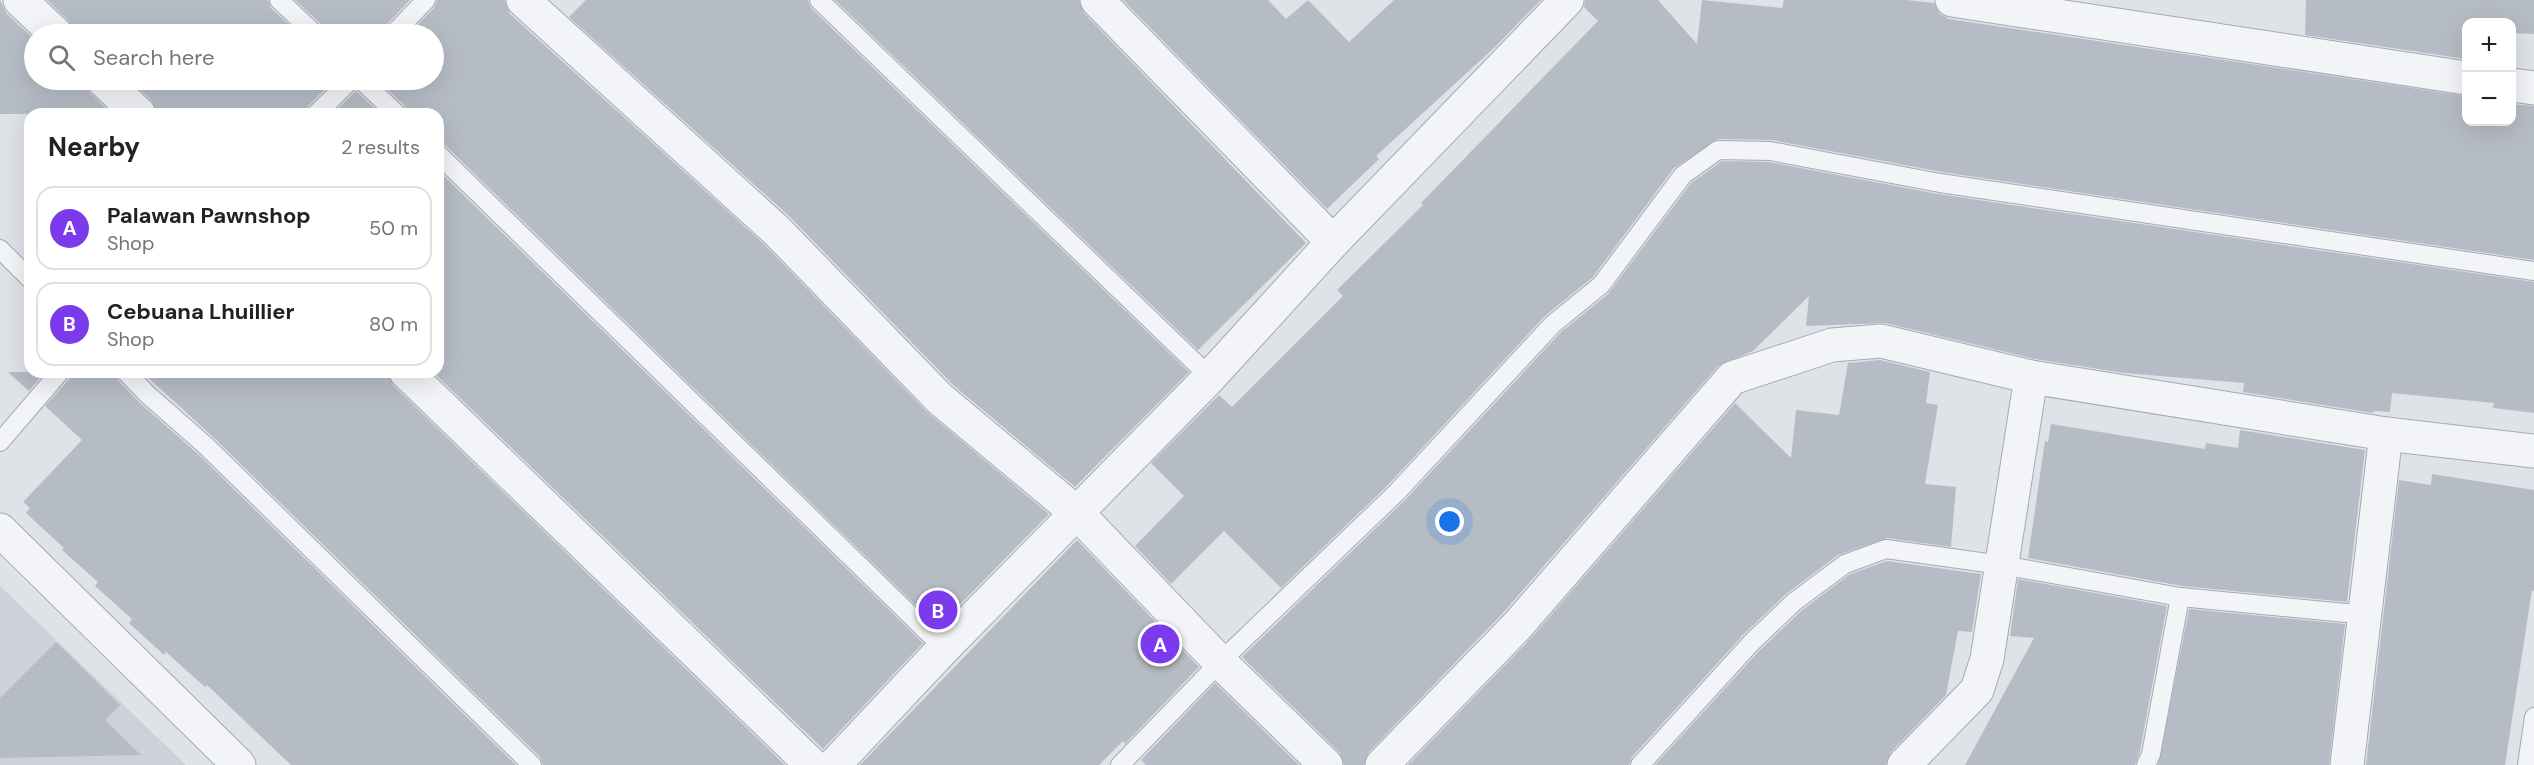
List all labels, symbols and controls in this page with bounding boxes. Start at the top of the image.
map controls [2462,18,2516,126]
button: + [2462,18,2516,72]
search box [24,24,444,90]
icon: search [45,41,78,74]
text: Search here [93,43,214,72]
button: − [2462,72,2516,126]
text: Nearby [48,130,140,164]
text: 2 results [341,134,420,160]
text: Palawan Pawnshop [107,201,311,230]
text: A [62,215,77,241]
text: 50 m [369,215,418,241]
text: Shop [107,230,154,256]
text: Cebuana Lhuillier [107,297,294,326]
text: B [63,311,76,337]
text: 80 m [369,311,418,337]
text: Shop [107,326,154,352]
your location [1435,507,1464,536]
pin: B [918,588,958,632]
pin: A [1140,622,1180,666]

